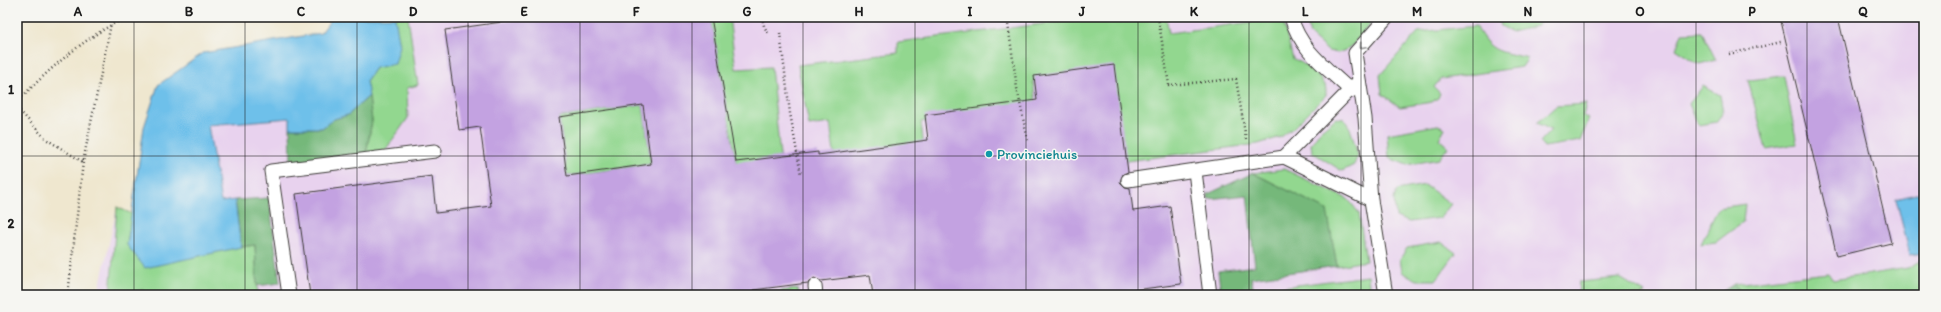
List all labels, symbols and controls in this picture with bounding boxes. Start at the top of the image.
text: A [73,4,83,19]
text: B [185,4,194,19]
text: C [297,4,306,19]
text: D [409,4,418,19]
text: E [520,4,528,19]
text: F [633,4,640,19]
text: G [743,4,752,19]
text: H [855,4,864,19]
text: I [968,4,973,19]
text: J [1078,4,1086,19]
text: K [1190,4,1199,19]
text: L [1302,4,1309,19]
text: M [1412,4,1422,19]
text: N [1524,4,1533,19]
text: O [1635,4,1645,19]
text: P [1748,4,1756,19]
text: Q [1858,4,1868,19]
one-way arrow [1359,41,1366,48]
text: 1 [8,82,14,97]
place label: Provinciehuis [997,146,1077,163]
marker: Provinciehuis [984,149,994,159]
text: 2 [8,216,15,231]

